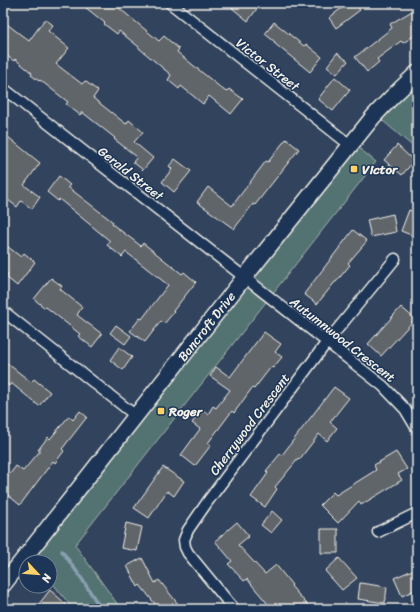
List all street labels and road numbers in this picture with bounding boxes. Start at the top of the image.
street label: Victor Street [231,32,305,97]
street label: Gerald Street [93,140,169,207]
street label: Bancroft Drive [172,286,242,367]
street label: Autumnwood Crescent [284,290,401,388]
street label: Cherrywood Crescent [203,368,296,480]

